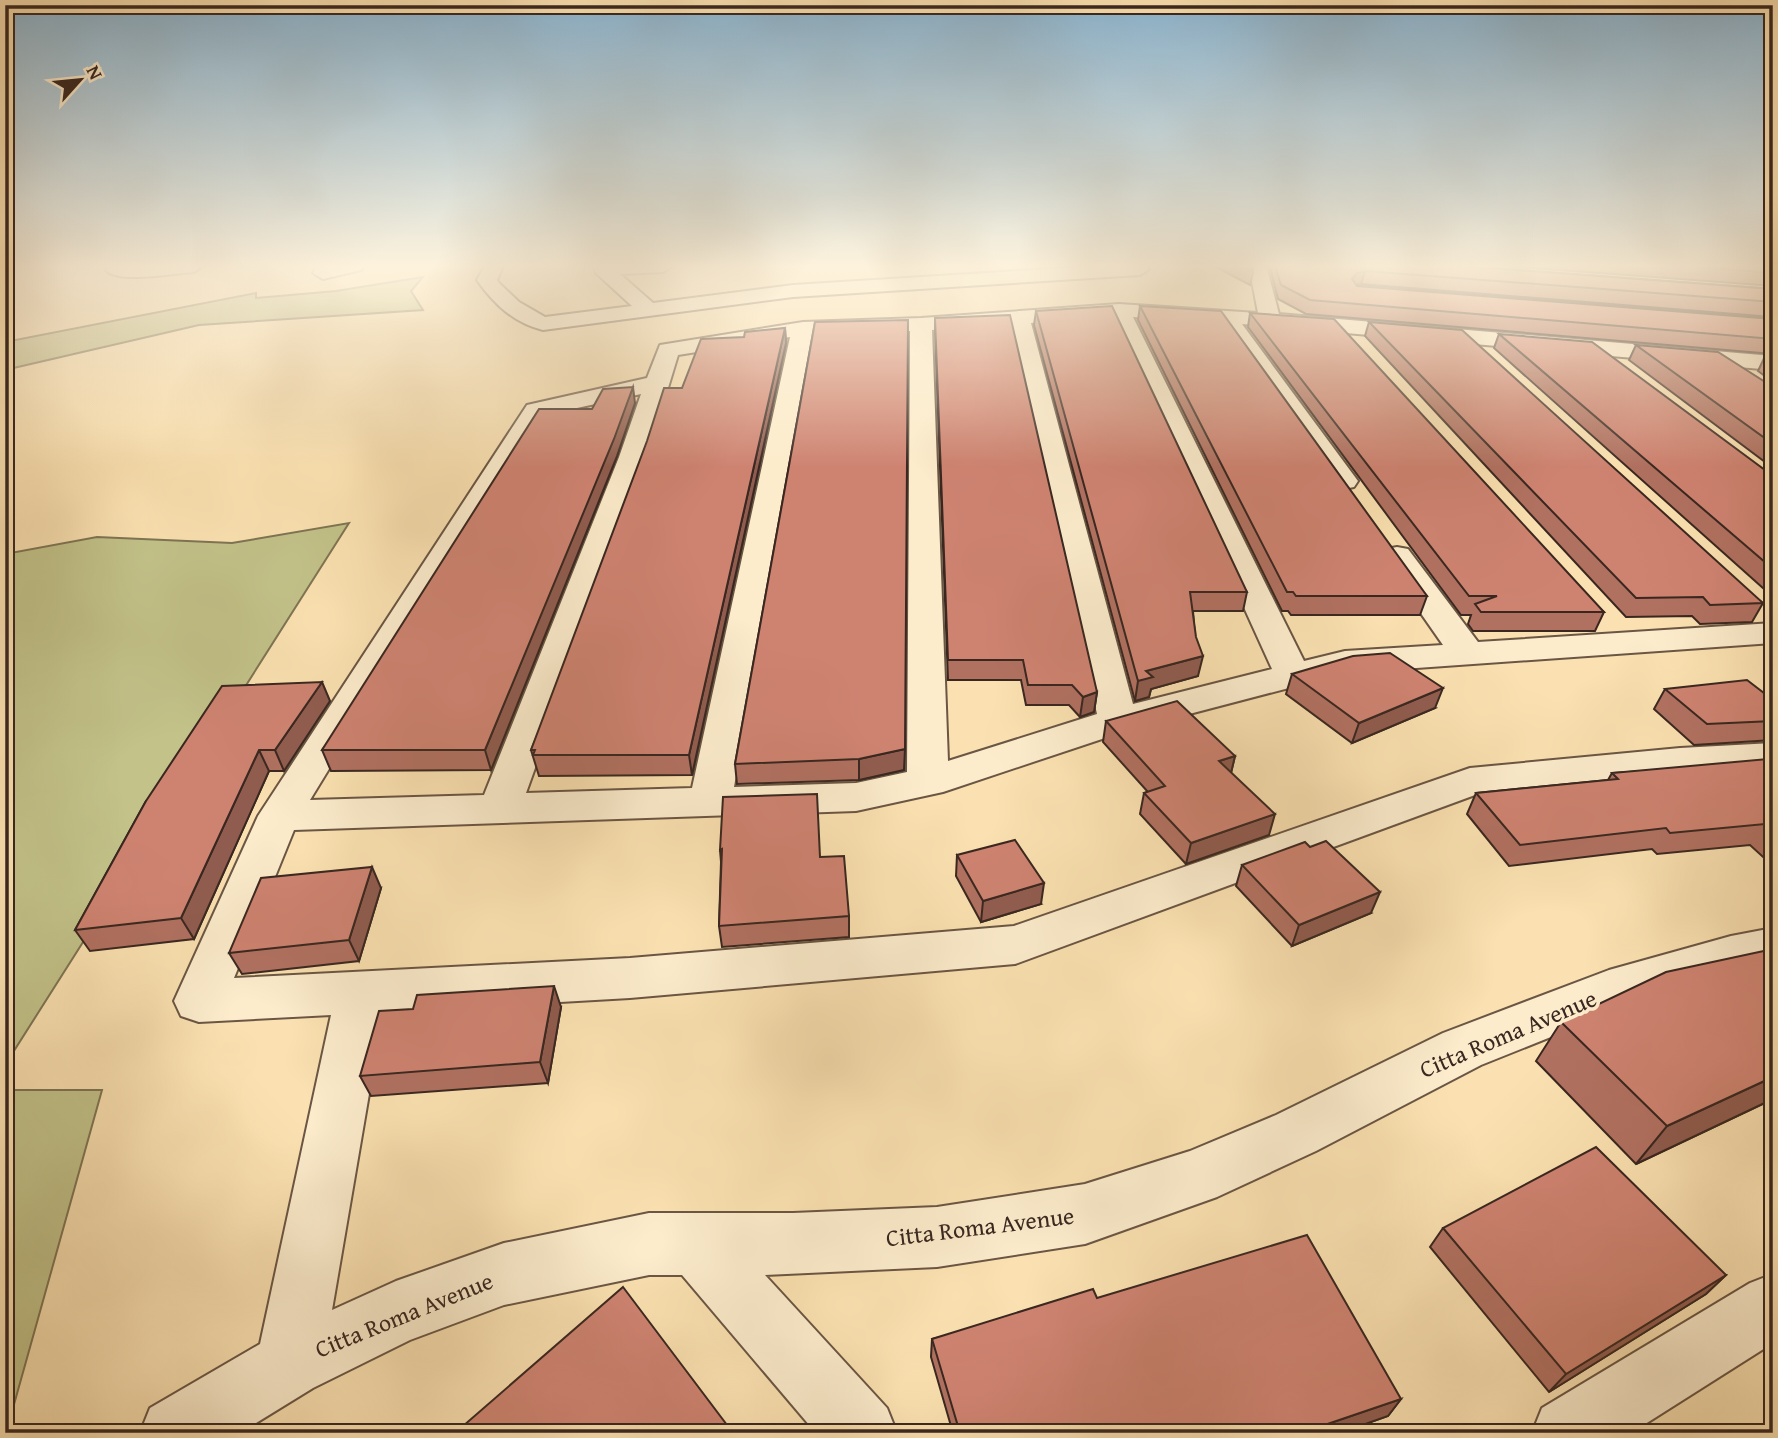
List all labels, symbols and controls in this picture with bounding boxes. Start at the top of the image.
north arrow [46,46,116,116]
text: N [80,60,111,85]
street label: Citta Roma Avenue [1414,980,1602,1087]
street label: Citta Roma Avenue [884,1198,1076,1255]
street label: Citta Roma Avenue [309,1263,498,1366]

